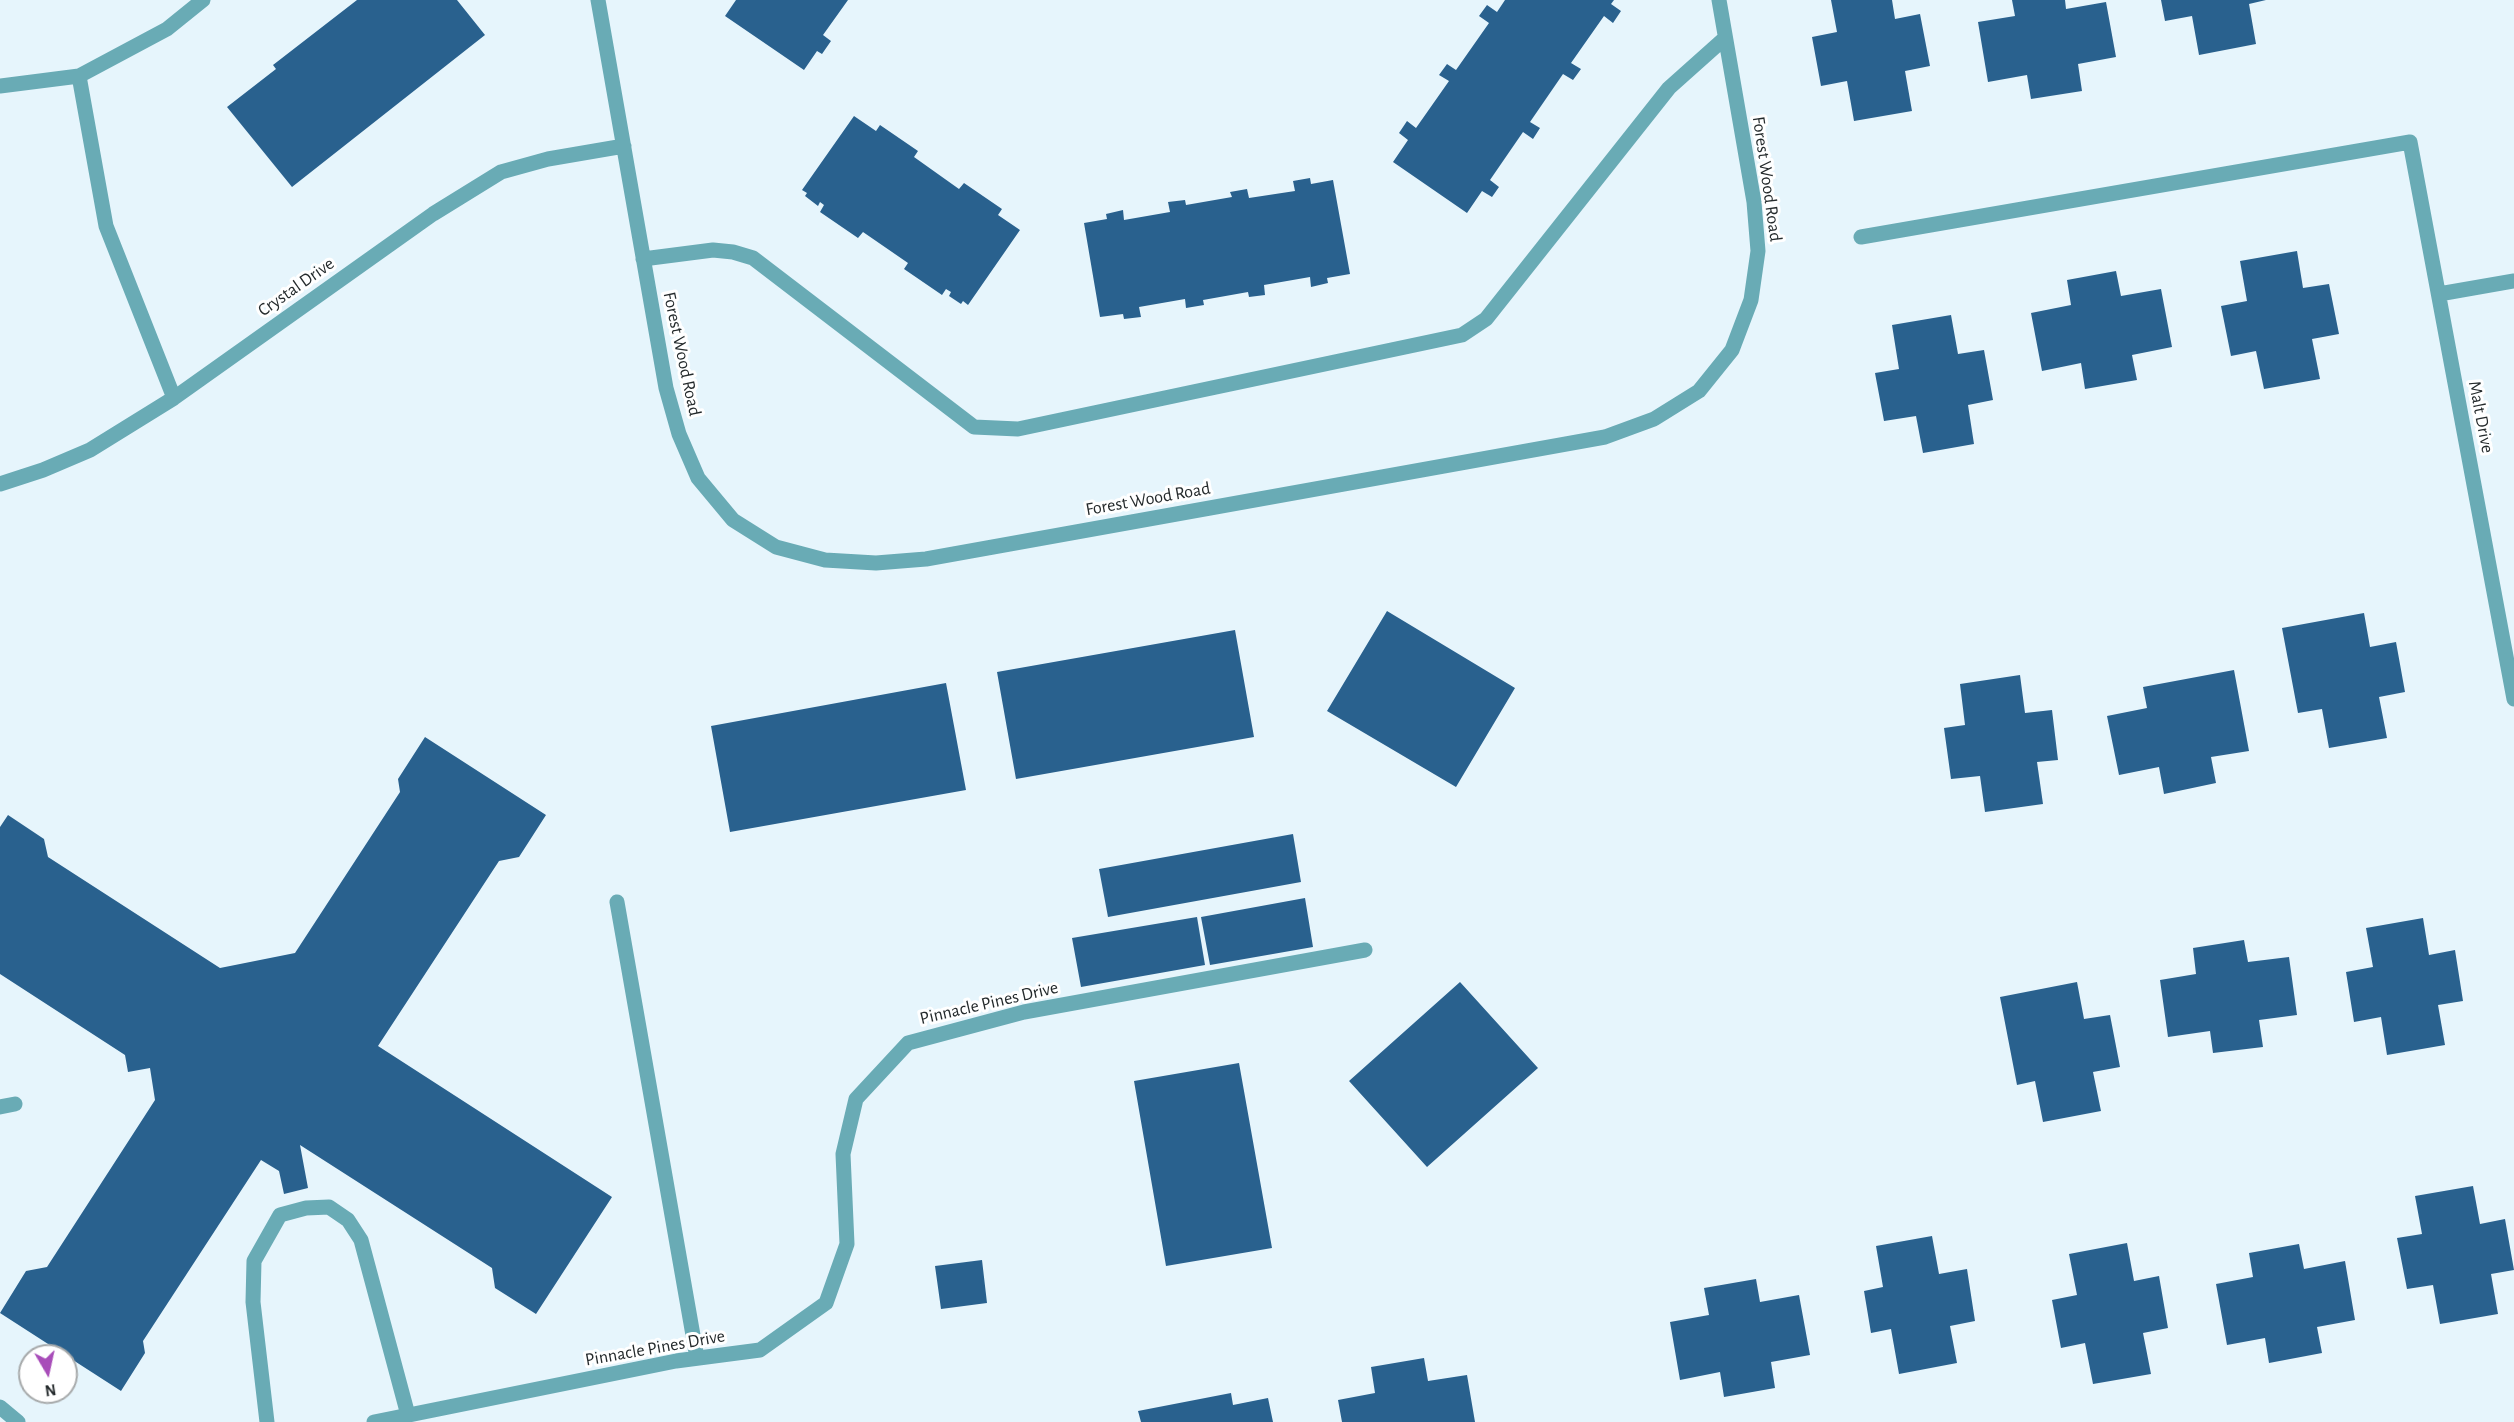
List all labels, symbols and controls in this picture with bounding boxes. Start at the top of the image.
street label: Forest Wood Road [1748,115,1786,243]
street label: Crystal Drive [254,253,338,321]
street label: Forest Wood Road [658,290,706,418]
street label: Malt Drive [2463,379,2499,455]
street label: Forest Wood Road [1084,477,1212,521]
street label: Pinnacle Pines Drive [918,977,1060,1029]
street label: Pinnacle Pines Drive [583,1325,727,1371]
north arrow [18,1344,78,1404]
text: N [44,1381,57,1399]

